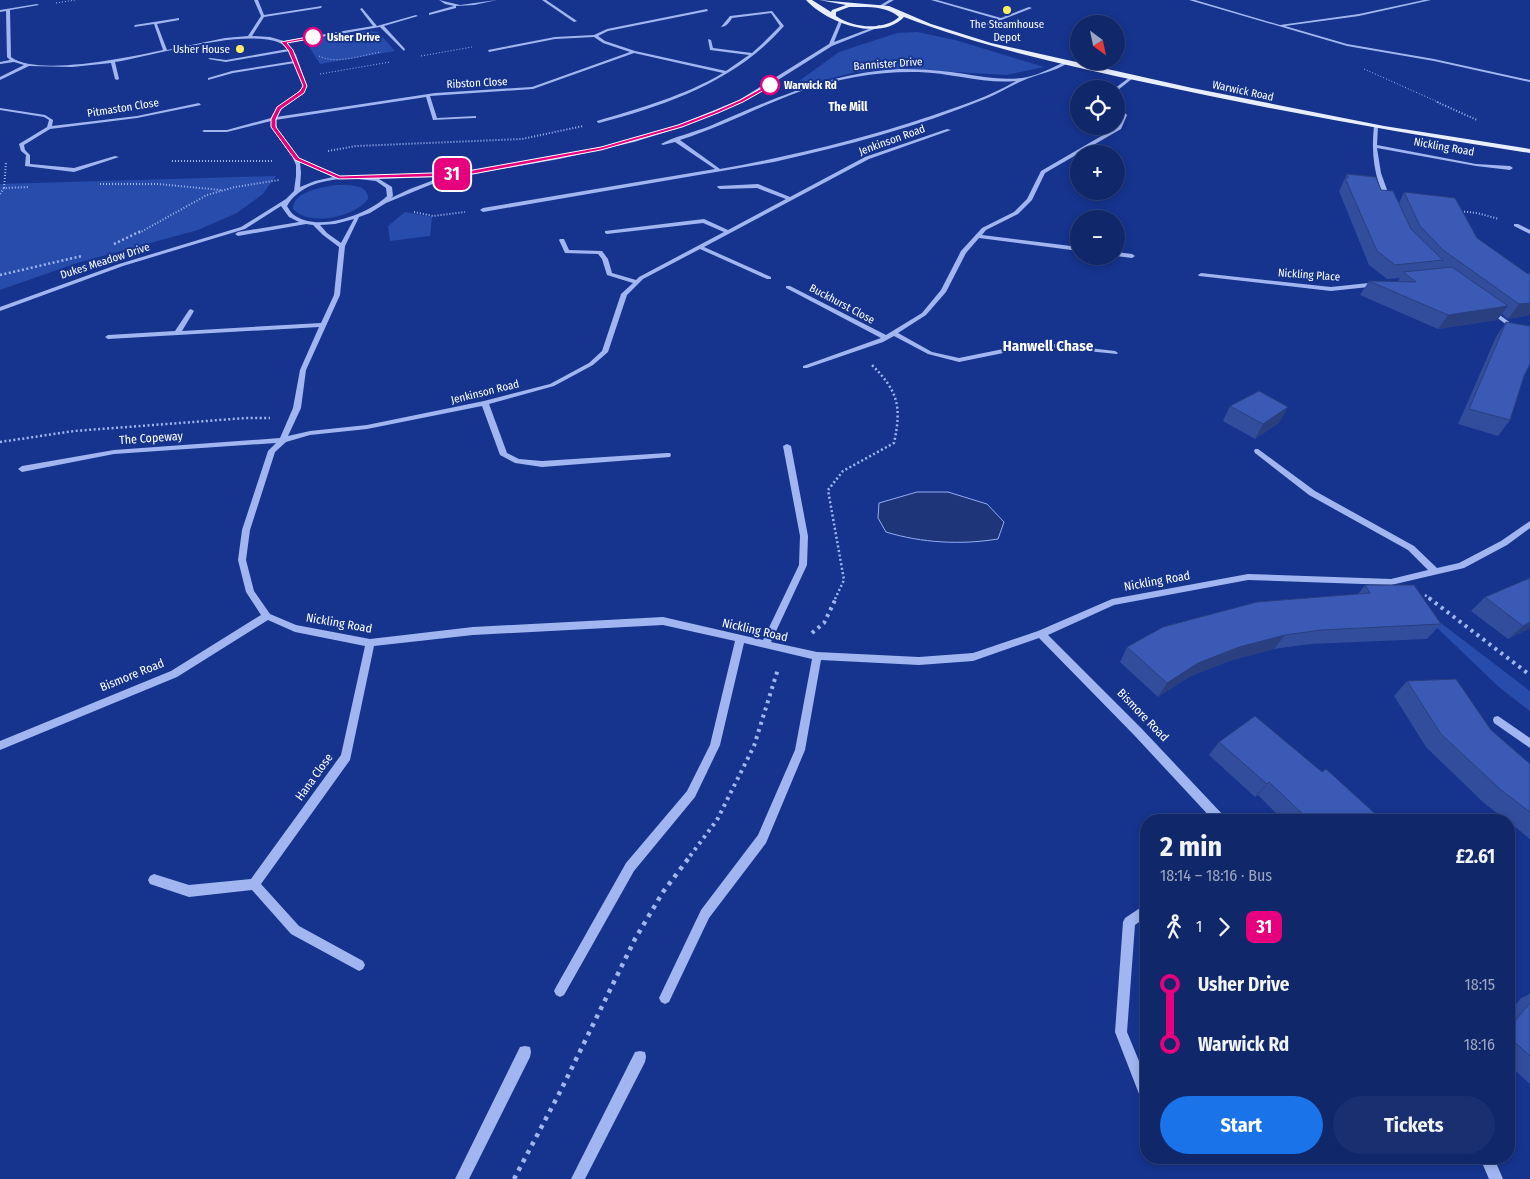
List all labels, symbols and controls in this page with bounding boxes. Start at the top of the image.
marker: The Steamhouse Depot [1001,4,1013,16]
north arrow [1070,15,1125,70]
map controls [1070,15,1125,265]
place label: The Steamhouse Depot [970,18,1044,44]
marker: Usher Drive [303,27,323,47]
place label: Usher Drive [327,31,380,44]
place label: Usher House [173,43,230,56]
marker: Usher House [234,43,246,55]
street label: Bannister Drive [853,55,923,73]
street label: Ribston Close [446,75,508,91]
marker: Warwick Rd [760,75,780,95]
street label: Warwick Road [1211,78,1275,104]
place label: Warwick Rd [784,79,837,92]
button: locate [1070,80,1125,135]
street label: Pitmaston Close [86,96,160,120]
district label: The Mill [828,100,868,114]
street label: Jenkinson Road [857,122,927,158]
street label: Nickling Road [1413,135,1475,159]
button: + [1070,145,1125,200]
line badge: 31 [430,158,474,190]
text: 31 [444,163,460,185]
button: − [1070,210,1125,265]
street label: Dukes Meadow Drive [59,240,151,282]
street label: Nickling Place [1277,266,1341,284]
street label: Buckhurst Close [807,281,877,327]
district label: Hanwell Chase [1003,337,1094,355]
street label: Jenkinson Road [450,377,520,407]
street label: The Copeway [119,429,184,447]
street label: Nickling Road [1123,568,1191,594]
street label: Nickling Road [305,610,373,636]
street label: Nickling Road [721,616,789,644]
street label: Bismore Road [98,656,166,694]
street label: Bismore Road [1114,686,1172,744]
street label: Hana Close [292,751,336,803]
text: 2 min [1160,830,1222,863]
text: £2.61 [1456,845,1495,868]
text: 18:14 – 18:16 · Bus [1160,866,1272,885]
icon: walk [1160,913,1188,941]
icon: forward [1210,913,1238,941]
text: 31 [1256,916,1272,938]
text: 1 [1196,917,1202,936]
text: Usher Drive [1198,973,1289,996]
text: 18:15 [1464,975,1495,994]
text: Warwick Rd [1198,1033,1289,1056]
text: 18:16 [1464,1035,1495,1054]
button: Start [1160,1096,1323,1154]
button: Tickets [1333,1096,1495,1154]

